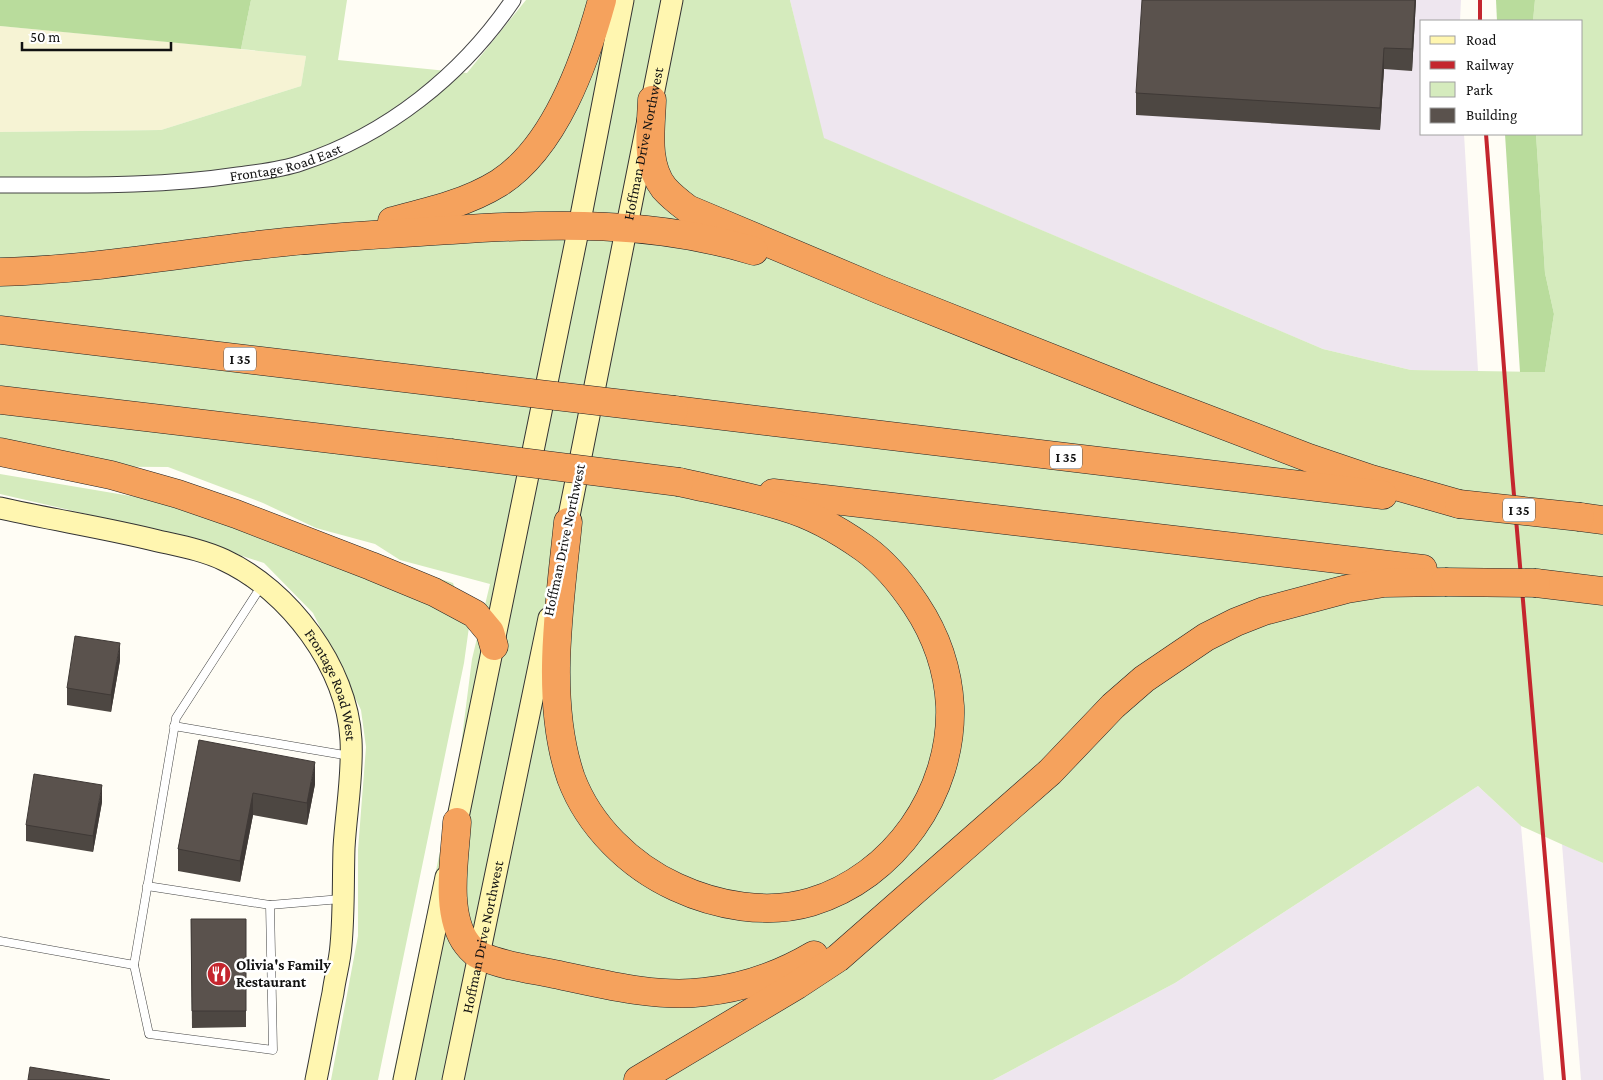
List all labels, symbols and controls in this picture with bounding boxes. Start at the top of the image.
scale bar [22,20,171,52]
legend [1420,20,1583,135]
text: 50 m [30,29,60,45]
text: Road [1466,32,1497,48]
text: Railway [1466,57,1514,74]
street label: Hoffman Drive Northwest [620,65,667,222]
text: Park [1466,82,1493,98]
text: Building [1466,107,1517,124]
street label: Frontage Road East [229,140,345,184]
road number: I 35 [224,348,256,370]
road number: I 35 [1050,446,1082,468]
street label: Hoffman Drive Northwest [540,461,588,618]
road number: I 35 [1503,498,1535,522]
street label: Frontage Road West [301,626,359,742]
street label: Hoffman Drive Northwest [459,858,507,1015]
place label: Olivia's Family Restaurant [236,957,331,990]
restaurant icon: Olivia's Family Restaurant [206,961,232,987]

